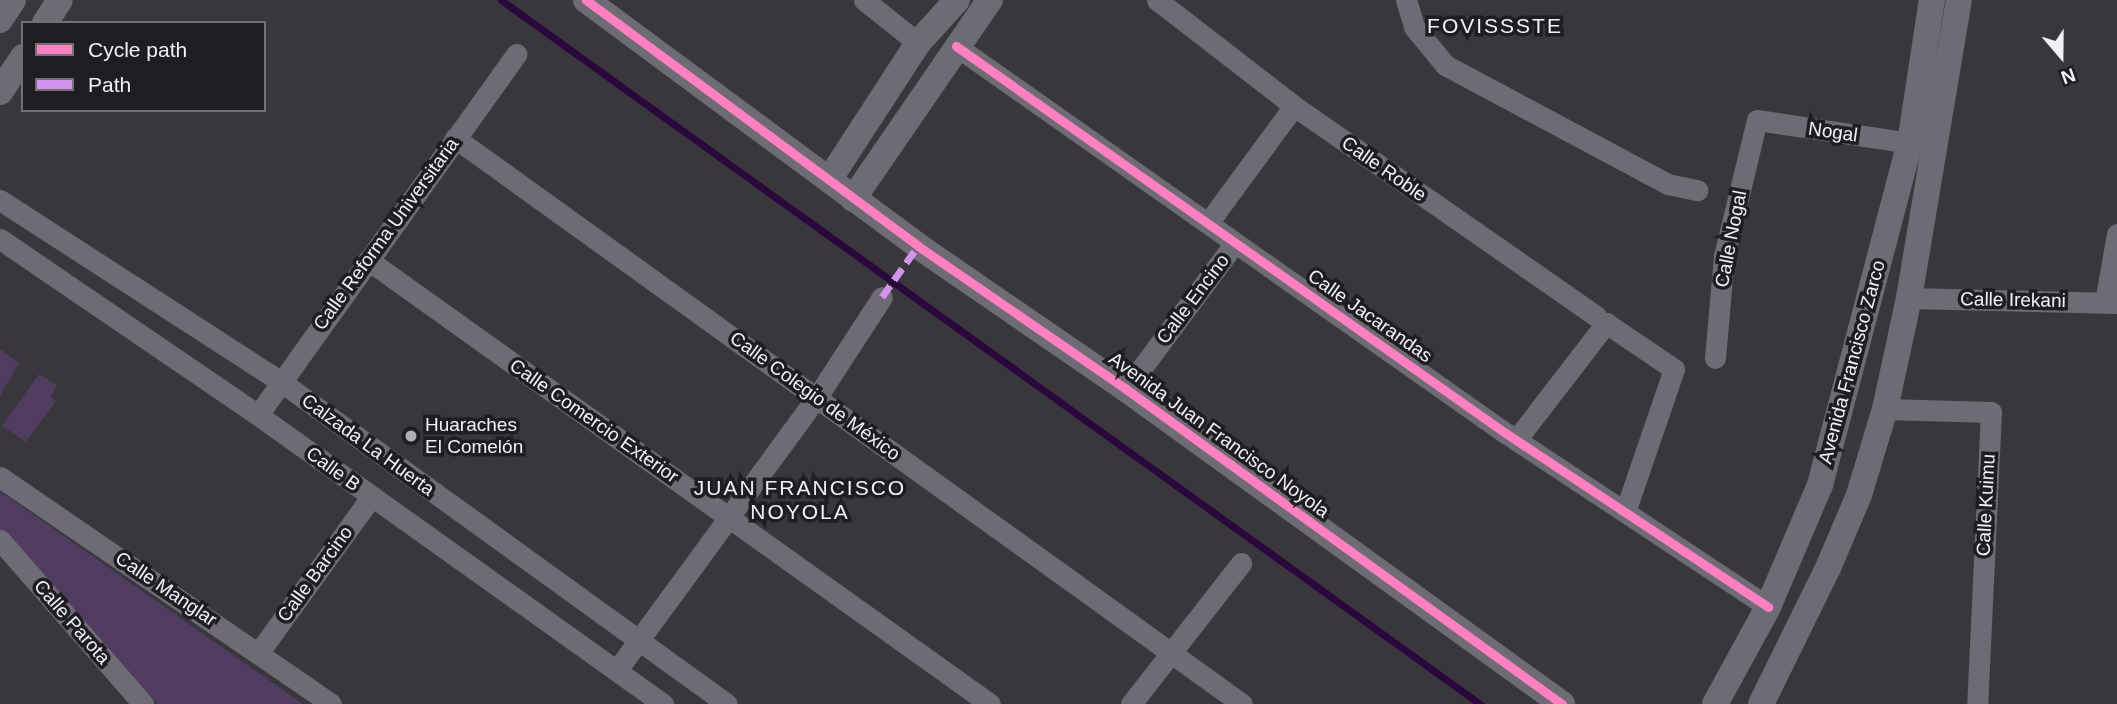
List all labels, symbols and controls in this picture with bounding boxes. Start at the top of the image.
district label: FOVISSSTE [1428,13,1562,39]
legend [21,21,266,112]
north arrow [2026,21,2096,91]
text: Cycle path [88,38,187,61]
text: N [2058,64,2078,88]
text: Path [88,73,131,96]
street label: Nogal [1807,117,1859,147]
street label: Calle Roble [1337,131,1431,207]
street label: Calle Reforma Universitaria [309,133,463,335]
street label: Calle Nogal [1710,189,1752,289]
street label: Calle Encino [1152,250,1234,348]
street label: Avenida Francisco Zarco [1814,258,1890,466]
street label: Calle Jacarandas [1303,265,1437,367]
street label: Calle Irekani [1960,288,2066,312]
street label: Calle Colegio de México [725,327,905,465]
street label: Avenida Juan Francisco Noyola [1104,347,1334,523]
street label: Calle Comercio Exterior [505,354,683,488]
street label: Calzada La Huerta [297,389,439,501]
place label: Huaraches El Comelón [425,414,523,458]
marker: Huaraches El Comelón [403,428,419,444]
street label: Calle B [302,442,364,496]
street label: Calle Kuimu [1972,453,2000,557]
district label: JUAN FRANCISCO NOYOLA [696,475,904,525]
street label: Calle Barcino [273,522,357,626]
street label: Calle Manglar [111,547,221,631]
street label: Calle Parota [29,575,115,669]

